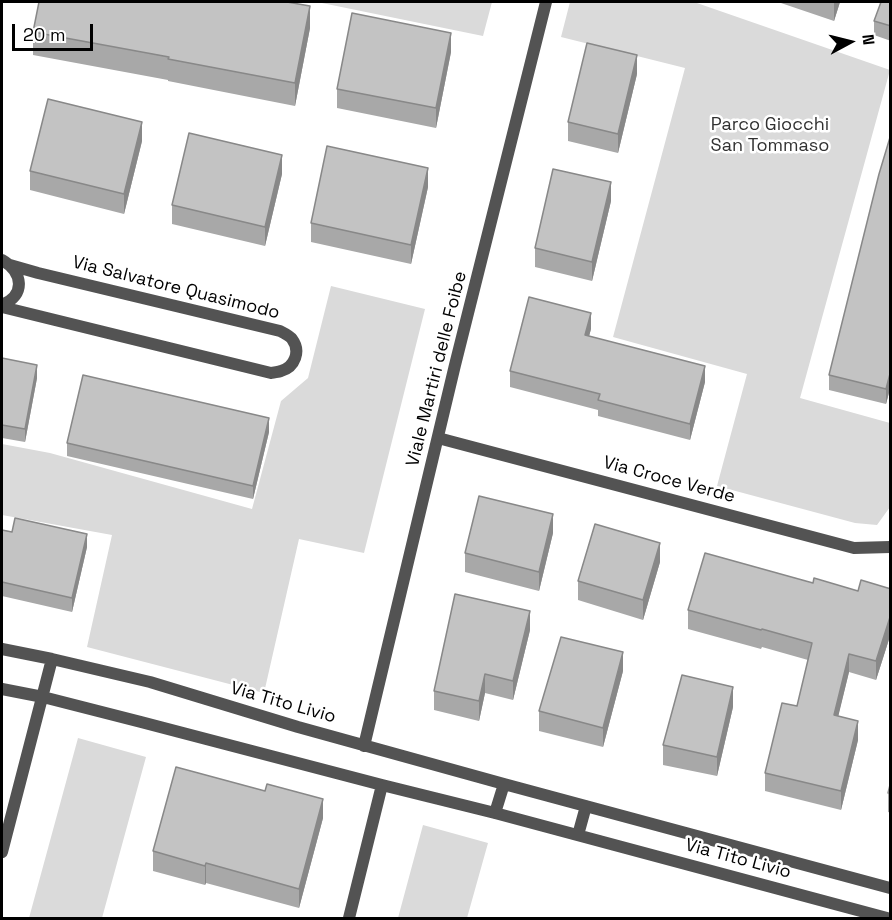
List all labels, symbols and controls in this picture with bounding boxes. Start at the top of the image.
scale bar [15,12,96,50]
north arrow [820,12,880,72]
text: 20 m [23,23,66,46]
text: N [857,33,879,46]
park label: Parco Giocchi San Tommaso [711,114,829,156]
street label: Via Salvatore Quasimodo [70,252,282,324]
street label: Viale Martiri delle Foibe [402,269,472,469]
street label: Via Croce Verde [601,452,737,508]
street label: Via Tito Livio [228,678,338,728]
street label: Via Tito Livio [683,835,793,883]

